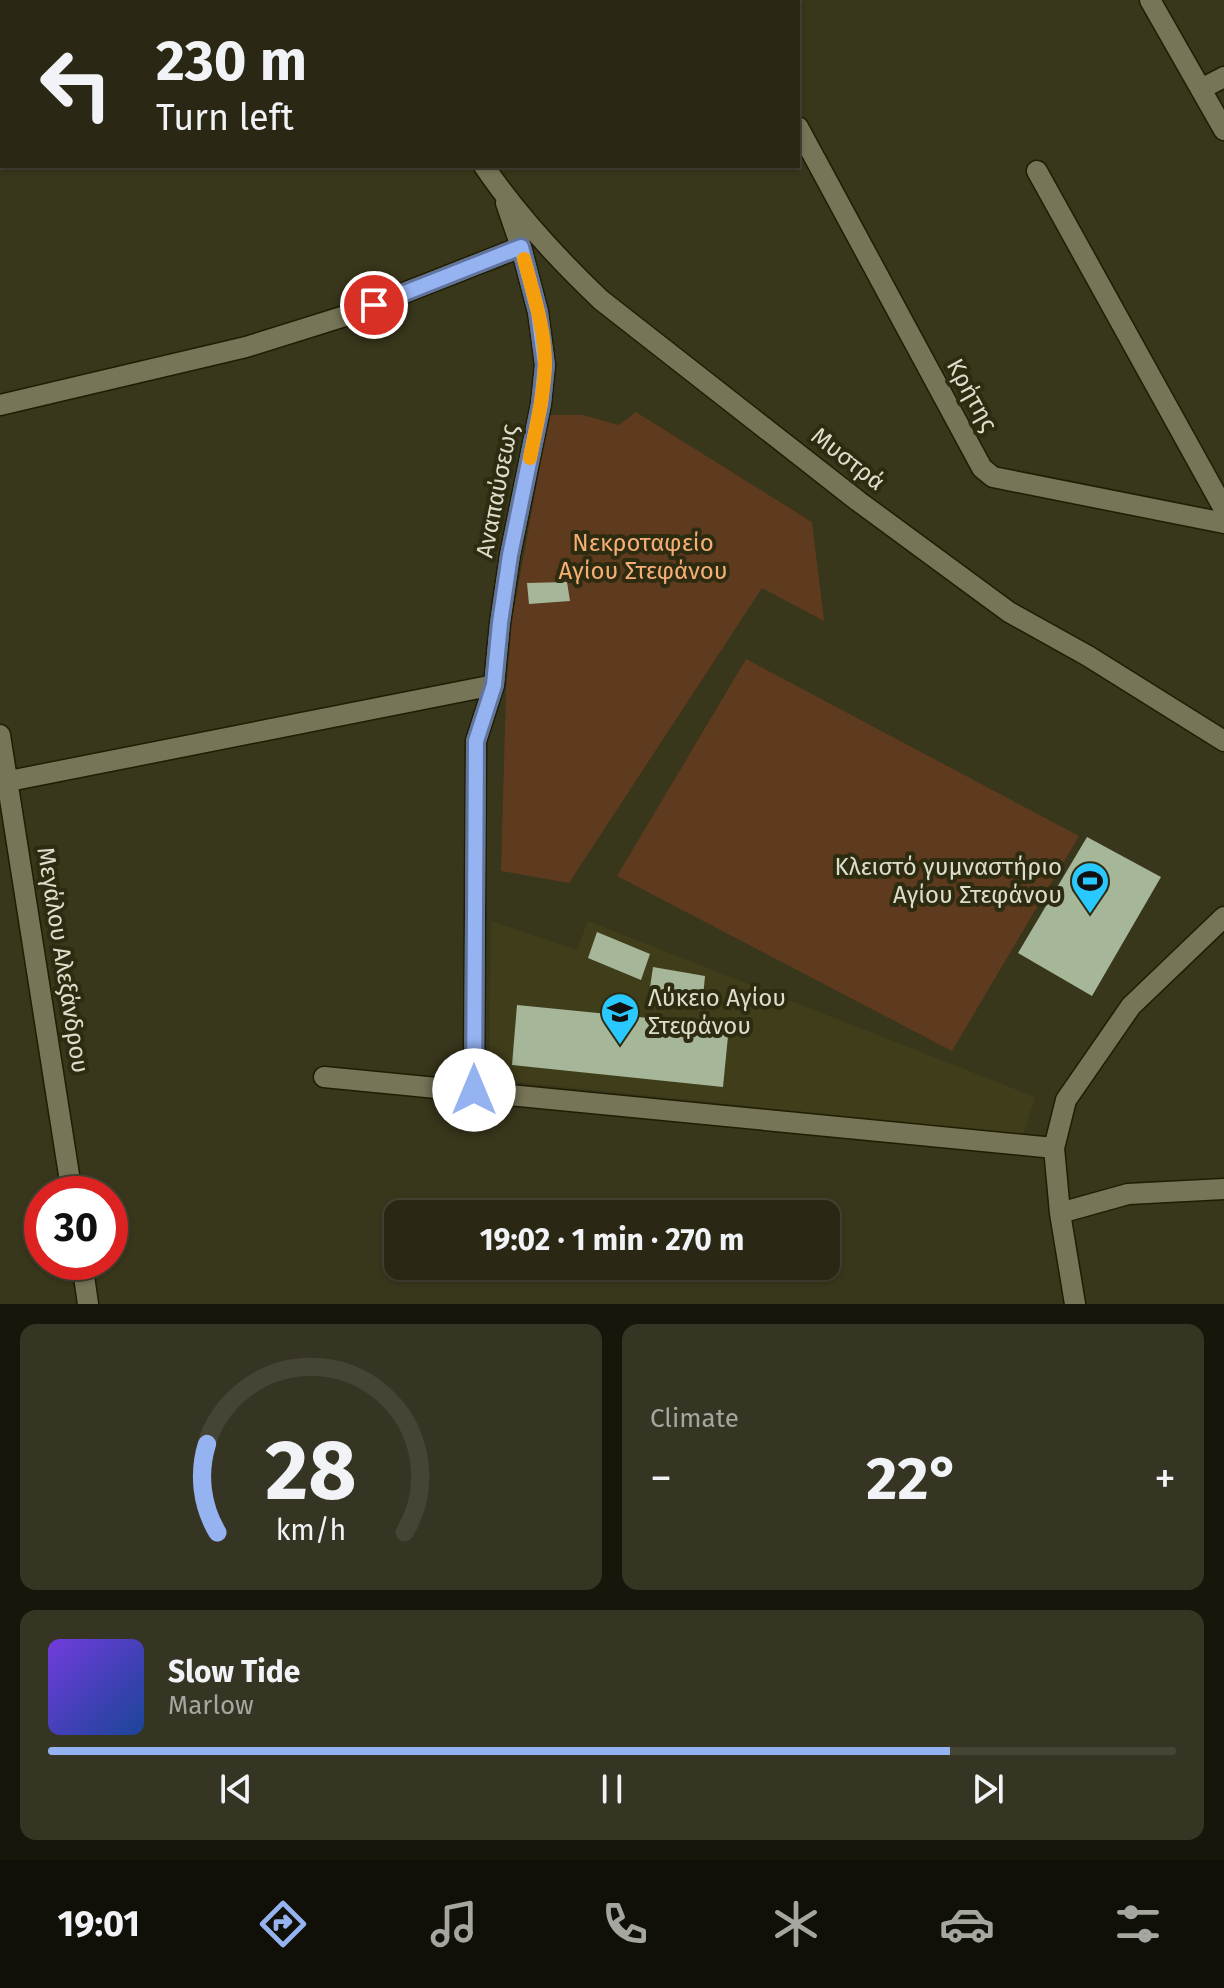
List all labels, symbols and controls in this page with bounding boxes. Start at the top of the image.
text: 230 m [156,28,307,95]
icon: left [24,32,128,136]
text: Turn left [156,96,294,140]
pin [340,271,408,339]
icon: arrive [352,283,396,327]
street label: Κρήτης [941,354,1003,436]
street label: Αναπαύσεως [470,422,524,560]
street label: Μυστρά [806,422,890,496]
park label: Νεκροταφείο Αγίου Στεφάνου [558,529,728,585]
street label: Μεγάλου Αλεξάνδρου [31,845,95,1075]
place label: Κλειστό γυμναστήριο Αγίου Στεφάνου [835,853,1062,909]
sports icon: Κλειστό γυμναστήριο Αγίου Στεφάνου [1069,860,1111,915]
place label: Λύκειο Αγίου Στεφάνου [648,984,786,1040]
school or university icon: Λύκειο Αγίου Στεφάνου [599,991,641,1046]
position arrow [432,1048,516,1132]
speed limit sign: 30 [24,1176,128,1280]
text: 19:02 · 1 min · 270 m [480,1222,744,1258]
text: Climate [650,1403,739,1434]
text: 28 [265,1421,357,1521]
text: 22° [866,1443,960,1515]
text: − [650,1452,672,1505]
text: + [1154,1452,1176,1505]
text: km/h [276,1513,346,1548]
text: Slow Tide [168,1654,300,1690]
text: Marlow [168,1690,254,1721]
icon: previous [214,1767,258,1811]
icon: pause [590,1767,634,1811]
icon: next [966,1767,1010,1811]
icon: directions [255,1896,311,1952]
icon: music [426,1896,482,1952]
icon: phone [597,1896,653,1952]
icon: climate [768,1896,824,1952]
icon: car [939,1896,995,1952]
icon: filters [1110,1896,1166,1952]
text: 19:01 [58,1902,140,1946]

